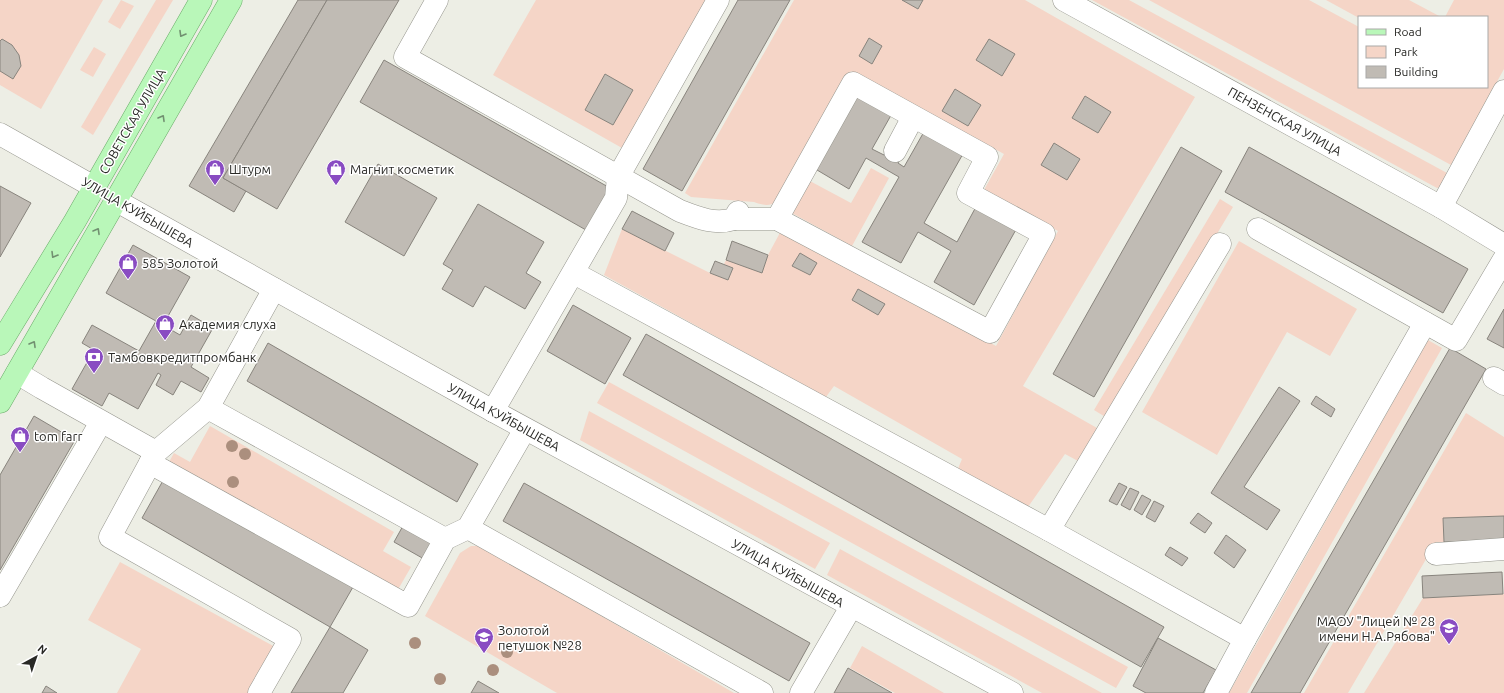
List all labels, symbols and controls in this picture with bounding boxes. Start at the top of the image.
legend [1358,16,1488,88]
text: Road [1394,25,1422,38]
one-way arrow [179,30,186,37]
text: Park [1394,45,1418,58]
street label: СОВЕТСКАЯ УЛИЦА [96,65,168,176]
text: Building [1394,65,1438,78]
street label: ПЕНЗЕНСКАЯ УЛИЦА [1226,84,1345,158]
one-way arrow [158,115,165,123]
shop icon: Штурм [204,158,226,186]
shop icon: Магнит косметик [325,158,347,186]
place label: Штурм [229,162,271,176]
place label: Магнит косметик [350,162,454,176]
street label: УЛИЦА КУЙБЫШЕВА [80,174,197,250]
one-way arrow [93,228,100,235]
one-way arrow [52,251,59,258]
shop icon: 585 Золотой [117,252,139,280]
place label: 585 Золотой [142,256,218,270]
shop icon: Академия слуха [154,313,176,341]
place label: Академия слуха [179,317,276,331]
one-way arrow [29,341,36,348]
bank icon: Тамбовкредитпромбанк [83,346,105,374]
place label: Тамбовкредитпромбанк [108,350,257,364]
street label: УЛИЦА КУЙБЫШЕВА [445,380,563,454]
shop icon: tom farr [9,425,31,453]
place label: tom farr [34,429,82,443]
street label: УЛИЦА КУЙБЫШЕВА [729,536,847,610]
place label: МАОУ "Лицей № 28 имени Н.А.Рябова" [1317,614,1435,643]
school or university icon: МАОУ "Лицей № 28 имени Н.А.Рябова" [1438,617,1460,645]
place label: Золотой петушок №28 [498,623,582,652]
school or university icon: Золотой петушок №28 [473,626,495,654]
north arrow [16,637,56,677]
text: N [35,642,49,657]

